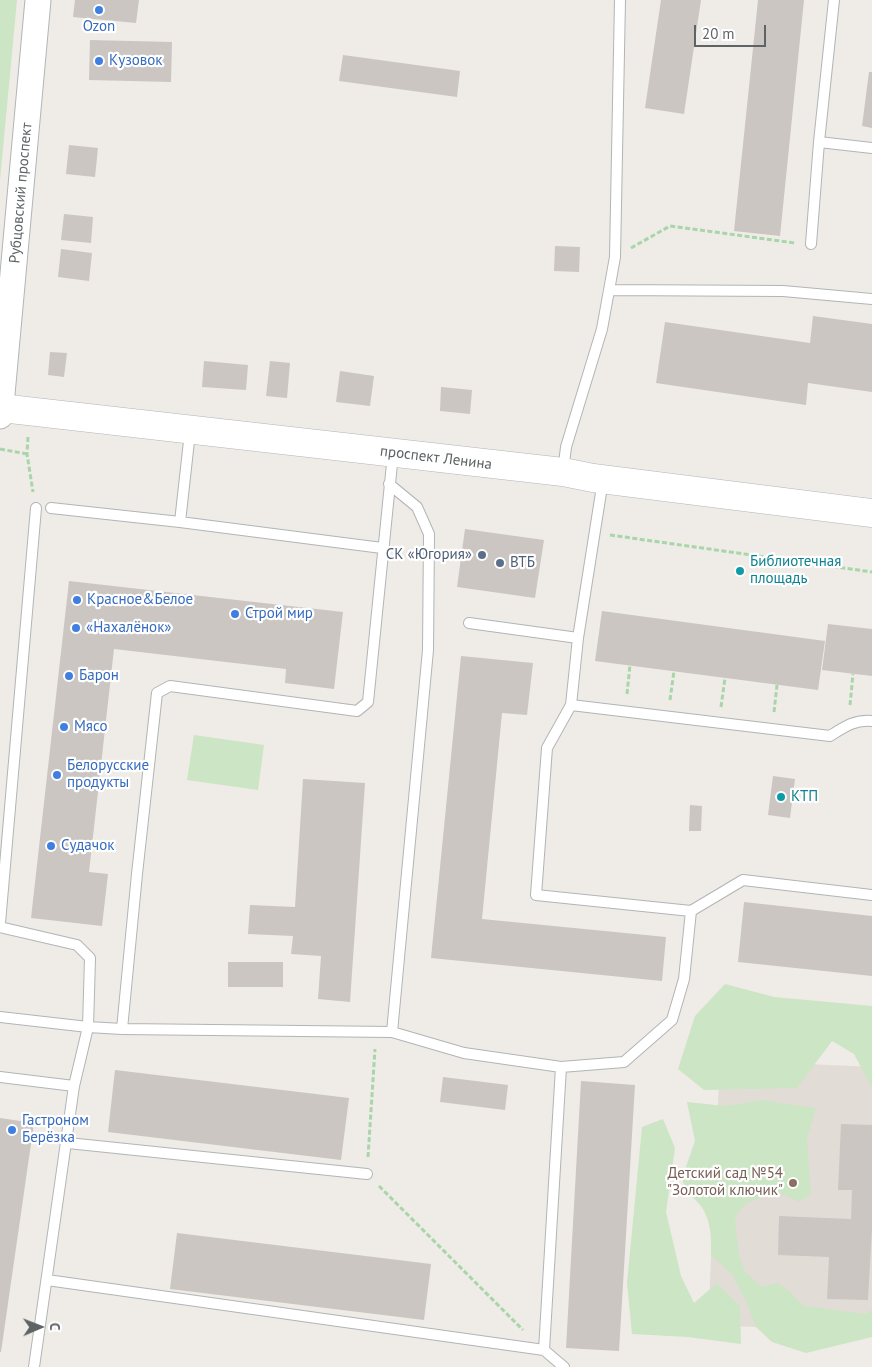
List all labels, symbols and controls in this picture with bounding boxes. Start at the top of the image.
marker: Ozon [93,4,105,16]
scale bar [697,15,770,47]
place label: Ozon [83,18,115,36]
text: 20 m [702,24,735,43]
place label: Кузовок [109,52,162,70]
marker: Кузовок [93,55,105,67]
street label: Рубцовский проспект [6,122,36,264]
street label: проспект Ленина [379,442,493,474]
place label: СК «Югория» [386,546,472,564]
marker: СК «Югория» [476,549,488,561]
place label: Библиотечная площадь [750,553,841,588]
place label: ВТБ [510,554,535,572]
marker: ВТБ [494,557,506,569]
marker: Библиотечная площадь [734,565,746,577]
place label: Красное&Белое [87,591,193,609]
marker: Красное&Белое [71,594,83,606]
place label: Строй мир [245,605,313,623]
marker: Строй мир [229,608,241,620]
place label: «Нахалёнок» [86,619,171,637]
marker: «Нахалёнок» [70,622,82,634]
place label: Барон [79,667,119,685]
marker: Барон [63,670,75,682]
place label: Мясо [74,718,107,736]
marker: Мясо [58,721,70,733]
place label: Белорусские продукты [67,757,149,792]
marker: Белорусские продукты [51,769,63,781]
place label: КТП [791,788,818,806]
marker: КТП [775,791,787,803]
place label: Судачок [61,837,114,855]
marker: Судачок [45,840,57,852]
place label: Гастроном Берёзка [22,1112,89,1147]
marker: Гастроном Берёзка [6,1124,18,1136]
place label: Детский сад №54 "Золотой ключик" [667,1165,783,1200]
marker: Детский сад №54 "Золотой ключик" [787,1177,799,1189]
north arrow [15,1302,65,1352]
text: С [46,1323,64,1331]

